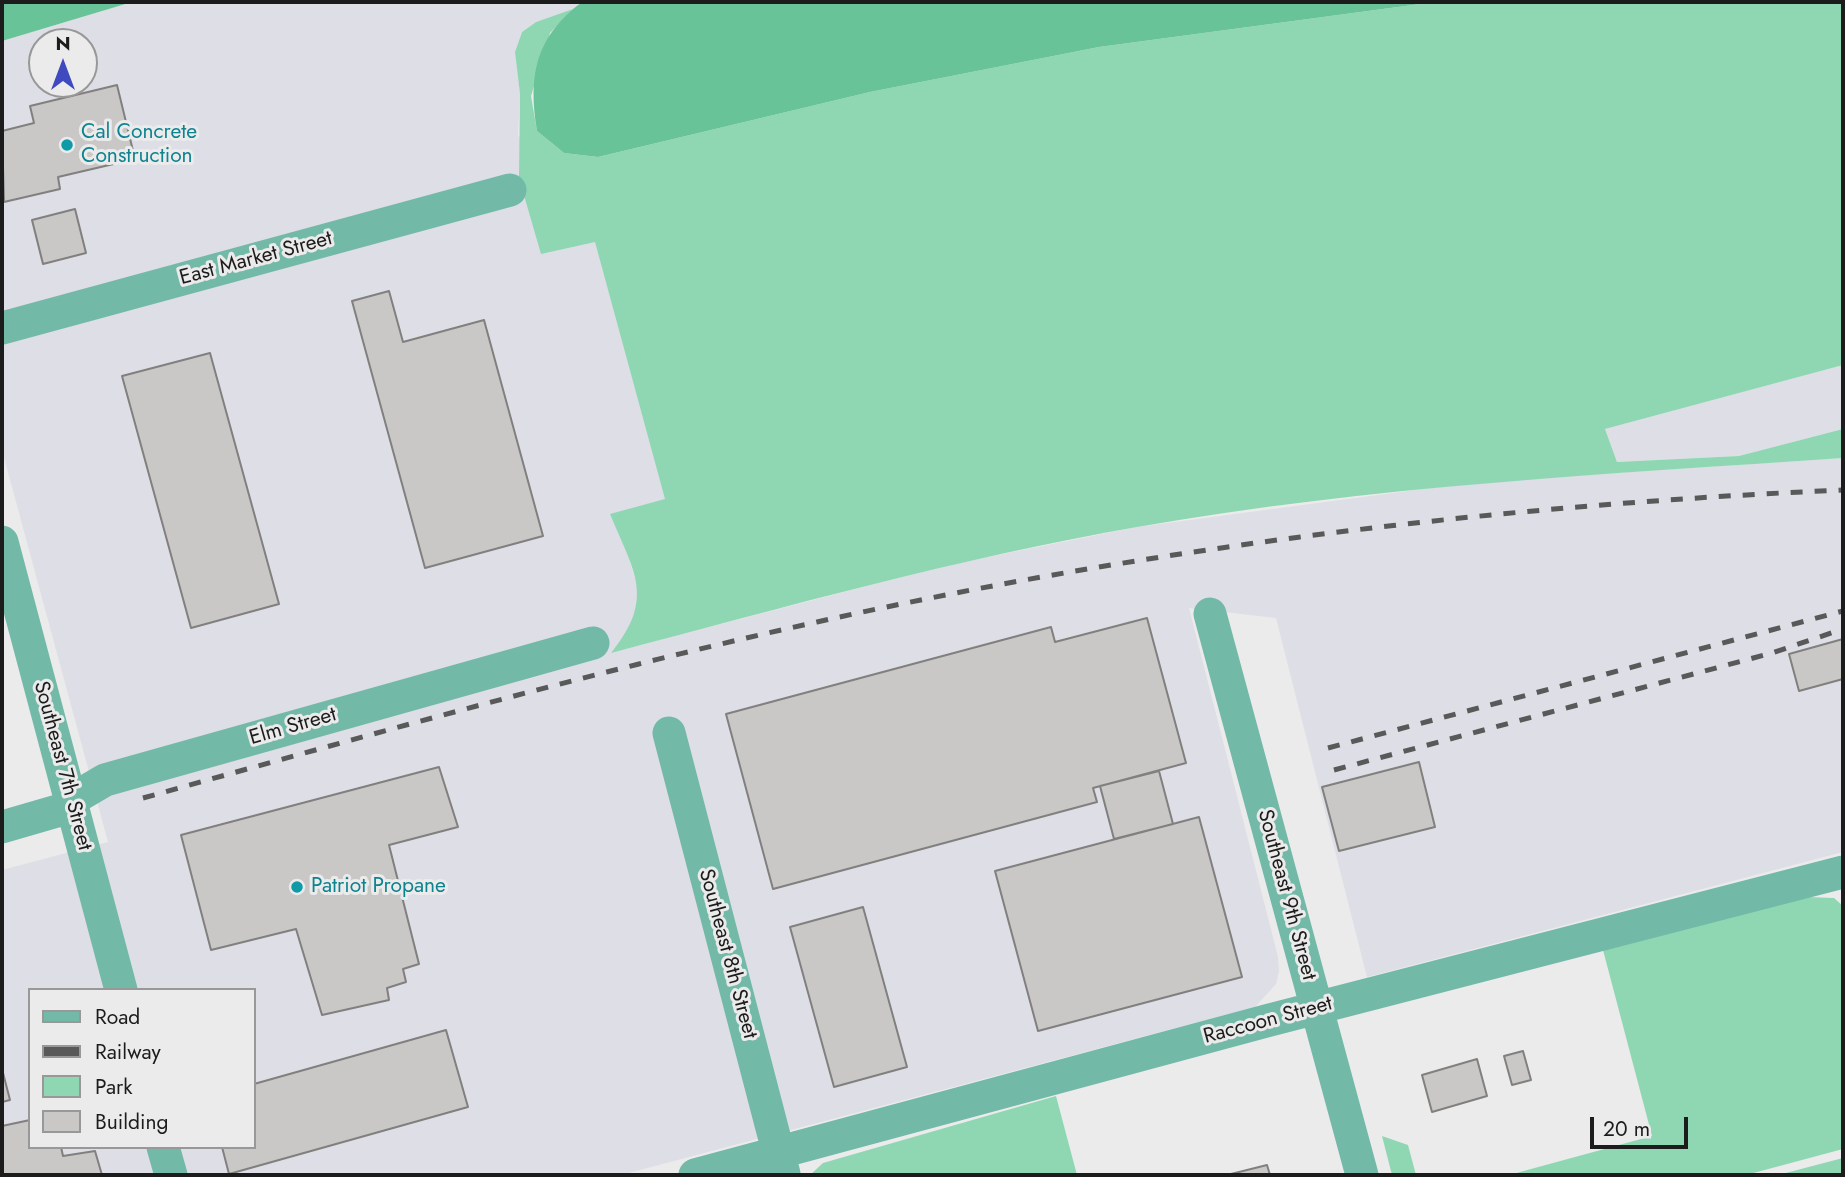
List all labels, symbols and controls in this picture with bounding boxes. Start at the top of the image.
north arrow [28,28,98,98]
text: N [55,30,71,57]
place label: Cal Concrete Construction [81,120,197,170]
marker: Cal Concrete Construction [59,137,75,153]
street label: East Market Street [177,227,335,291]
street label: Southeast 7th Street [27,679,97,853]
street label: Elm Street [247,703,339,751]
street label: Southeast 9th Street [1251,807,1321,983]
street label: Southeast 8th Street [692,866,762,1042]
place label: Patriot Propane [311,874,446,900]
marker: Patriot Propane [289,879,305,895]
legend [28,988,256,1149]
street label: Raccoon Street [1201,992,1335,1050]
text: Road [95,1002,140,1032]
text: Railway [95,1037,161,1067]
text: Park [95,1072,132,1102]
scale bar [1593,1104,1691,1148]
text: Building [95,1107,168,1137]
text: 20 m [1603,1114,1650,1144]

